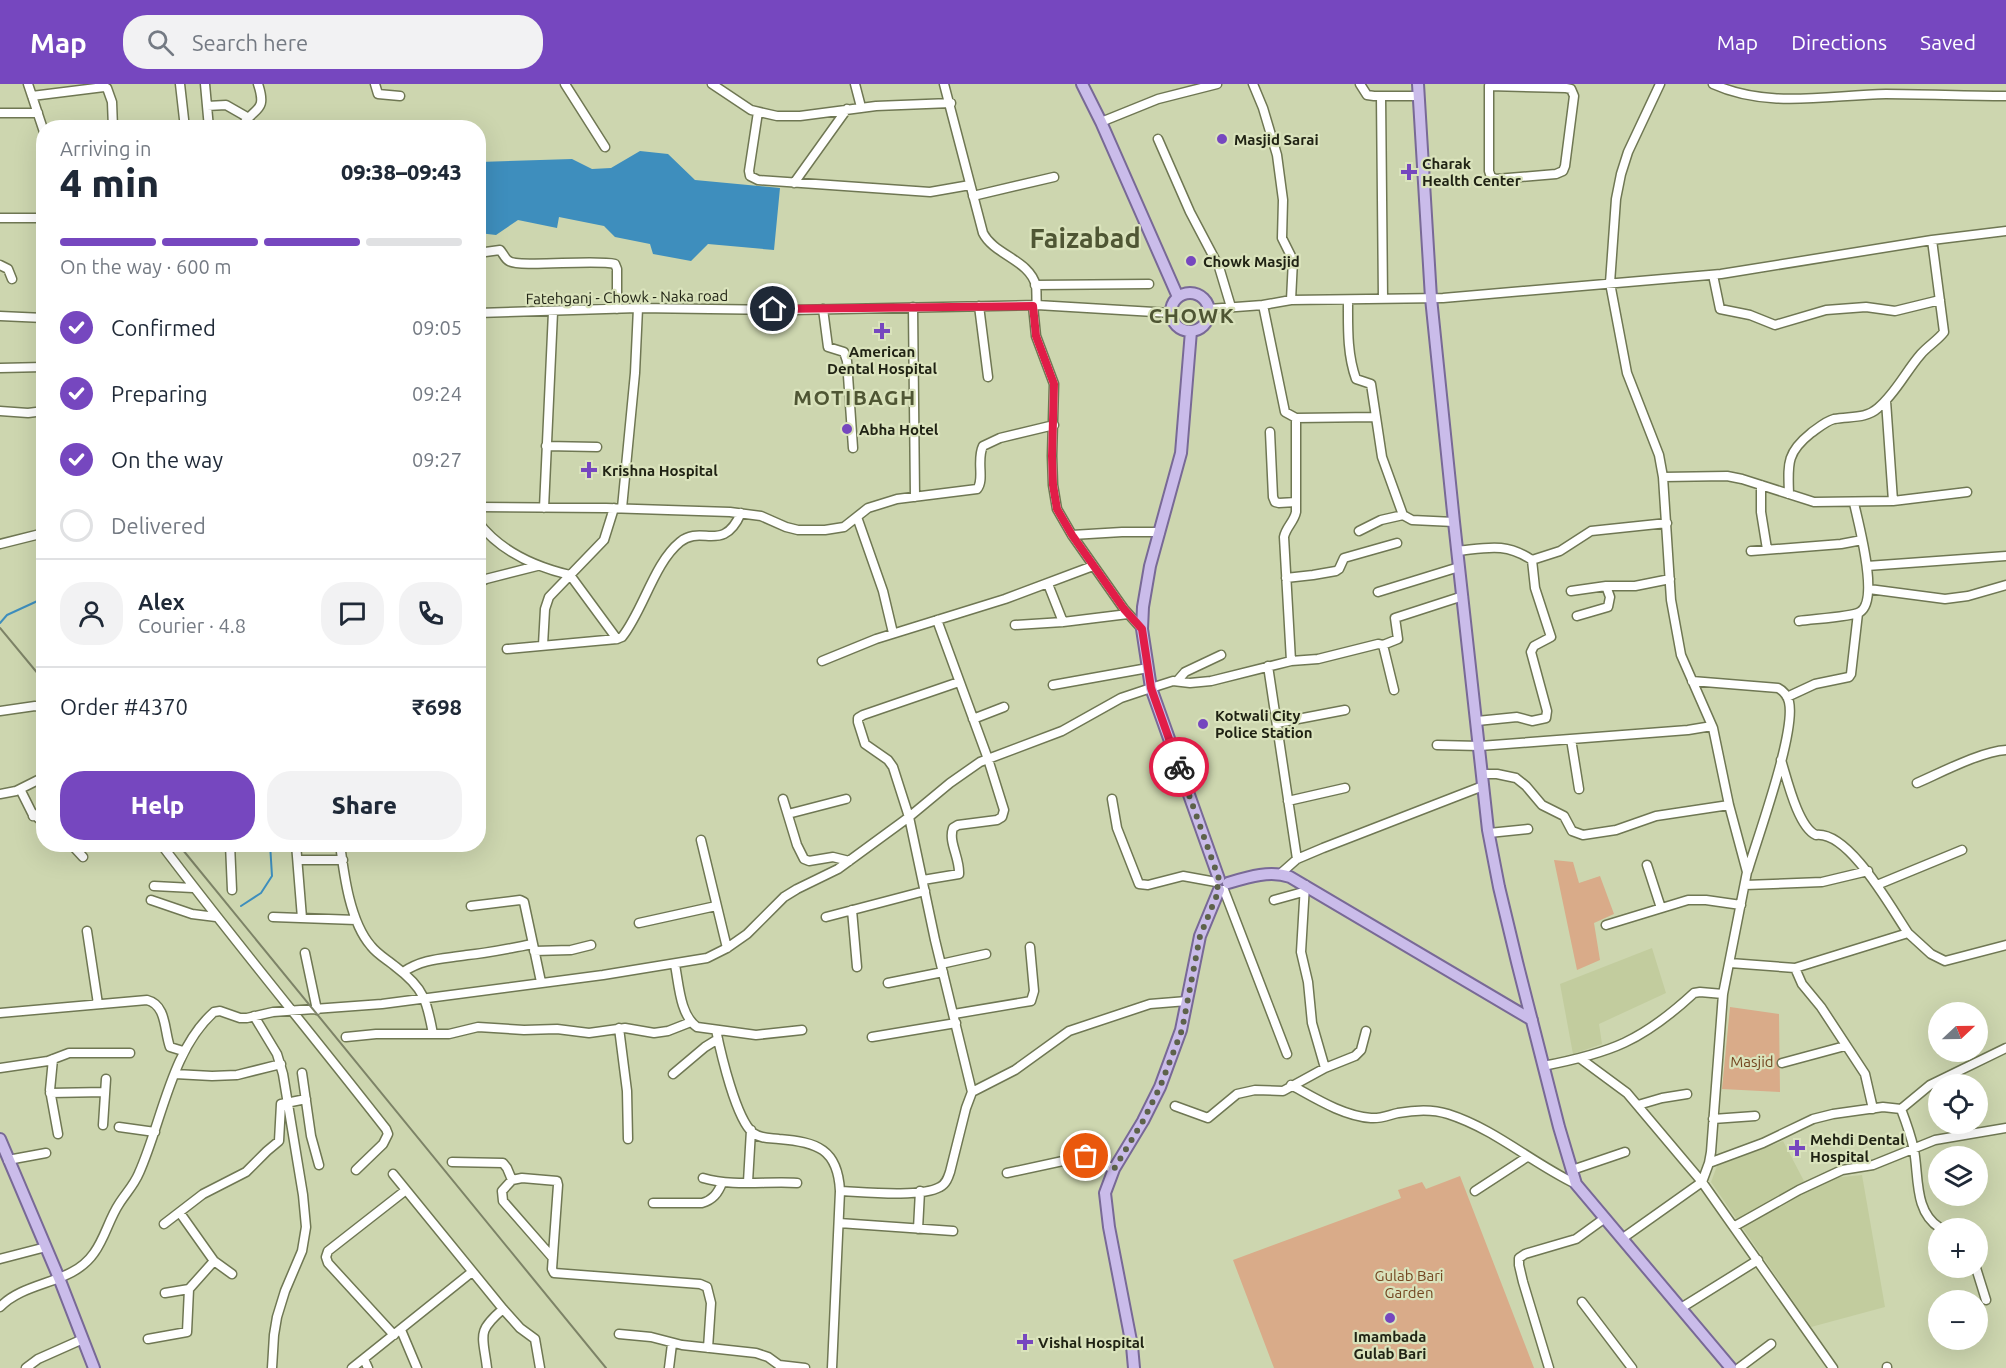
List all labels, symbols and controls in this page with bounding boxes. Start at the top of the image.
search box [123,15,543,69]
icon: search [144,26,177,59]
text: Map [30,27,87,58]
text: Search here [192,30,308,55]
text: Map [1717,30,1758,54]
text: Directions [1791,30,1887,54]
text: Saved [1920,30,1976,54]
place label: Masjid Sarai [1234,131,1319,148]
marker: Masjid Sarai [1215,132,1229,146]
text: Arriving in [60,137,151,160]
place label: Charak Health Center [1422,155,1522,189]
text: 09:38–09:43 [341,159,462,184]
text: 4 min [60,161,159,204]
marker: Charak Health Center [1400,163,1418,181]
district label: Faizabad [1029,223,1141,253]
place label: Chowk Masjid [1203,253,1300,270]
marker: Chowk Masjid [1184,254,1198,268]
text: On the way · 600 m [60,255,232,278]
pin [747,283,798,334]
street label: Fatehganj - Chowk - Naka road [526,287,728,307]
icon: home [756,292,789,325]
district label: CHOWK [1149,303,1235,327]
icon: check [60,311,93,344]
text: Confirmed [111,315,216,340]
text: 09:05 [412,316,462,339]
marker: American Dental Hospital [873,322,891,340]
place label: American Dental Hospital [827,343,937,377]
icon: check [60,377,93,410]
text: Preparing [111,381,208,406]
text: 09:24 [412,382,462,405]
district label: MOTIBAGH [793,385,917,409]
place label: Abha Hotel [859,421,939,438]
marker: Abha Hotel [840,422,854,436]
icon: check [60,443,93,476]
text: On the way [111,447,223,472]
text: 09:27 [412,448,462,471]
marker: Krishna Hospital [580,461,598,479]
place label: Krishna Hospital [602,462,718,479]
text: Delivered [111,513,206,538]
button: person [60,582,123,645]
button: chat [321,582,384,645]
button: phone [399,582,462,645]
text: Alex [138,589,185,614]
text: Courier · 4.8 [138,614,246,637]
text: Order #4370 [60,694,188,719]
text: ₹698 [412,694,462,719]
place label: Kotwali City Police Station [1215,707,1313,741]
marker: Kotwali City Police Station [1196,717,1210,731]
courier [1149,737,1209,797]
icon: bike [1163,751,1196,784]
button: Help [60,771,255,840]
button: Share [267,771,462,840]
north arrow [1928,1002,1988,1062]
map controls [1928,1002,1988,1350]
park label: Masjid [1730,1053,1774,1070]
button: locate [1928,1074,1988,1134]
pin [1060,1130,1111,1181]
place label: Mehdi Dental Hospital [1810,1131,1905,1165]
icon: bag [1069,1139,1102,1172]
marker: Mehdi Dental Hospital [1788,1139,1806,1157]
button: layers [1928,1146,1988,1206]
button: + [1928,1218,1988,1278]
park label: Gulab Bari Garden [1375,1267,1443,1301]
button: − [1928,1290,1988,1350]
marker: Imambada Gulab Bari [1383,1311,1397,1325]
place label: Imambada Gulab Bari [1354,1328,1427,1362]
marker: Vishal Hospital [1016,1333,1034,1351]
place label: Vishal Hospital [1038,1334,1145,1351]

